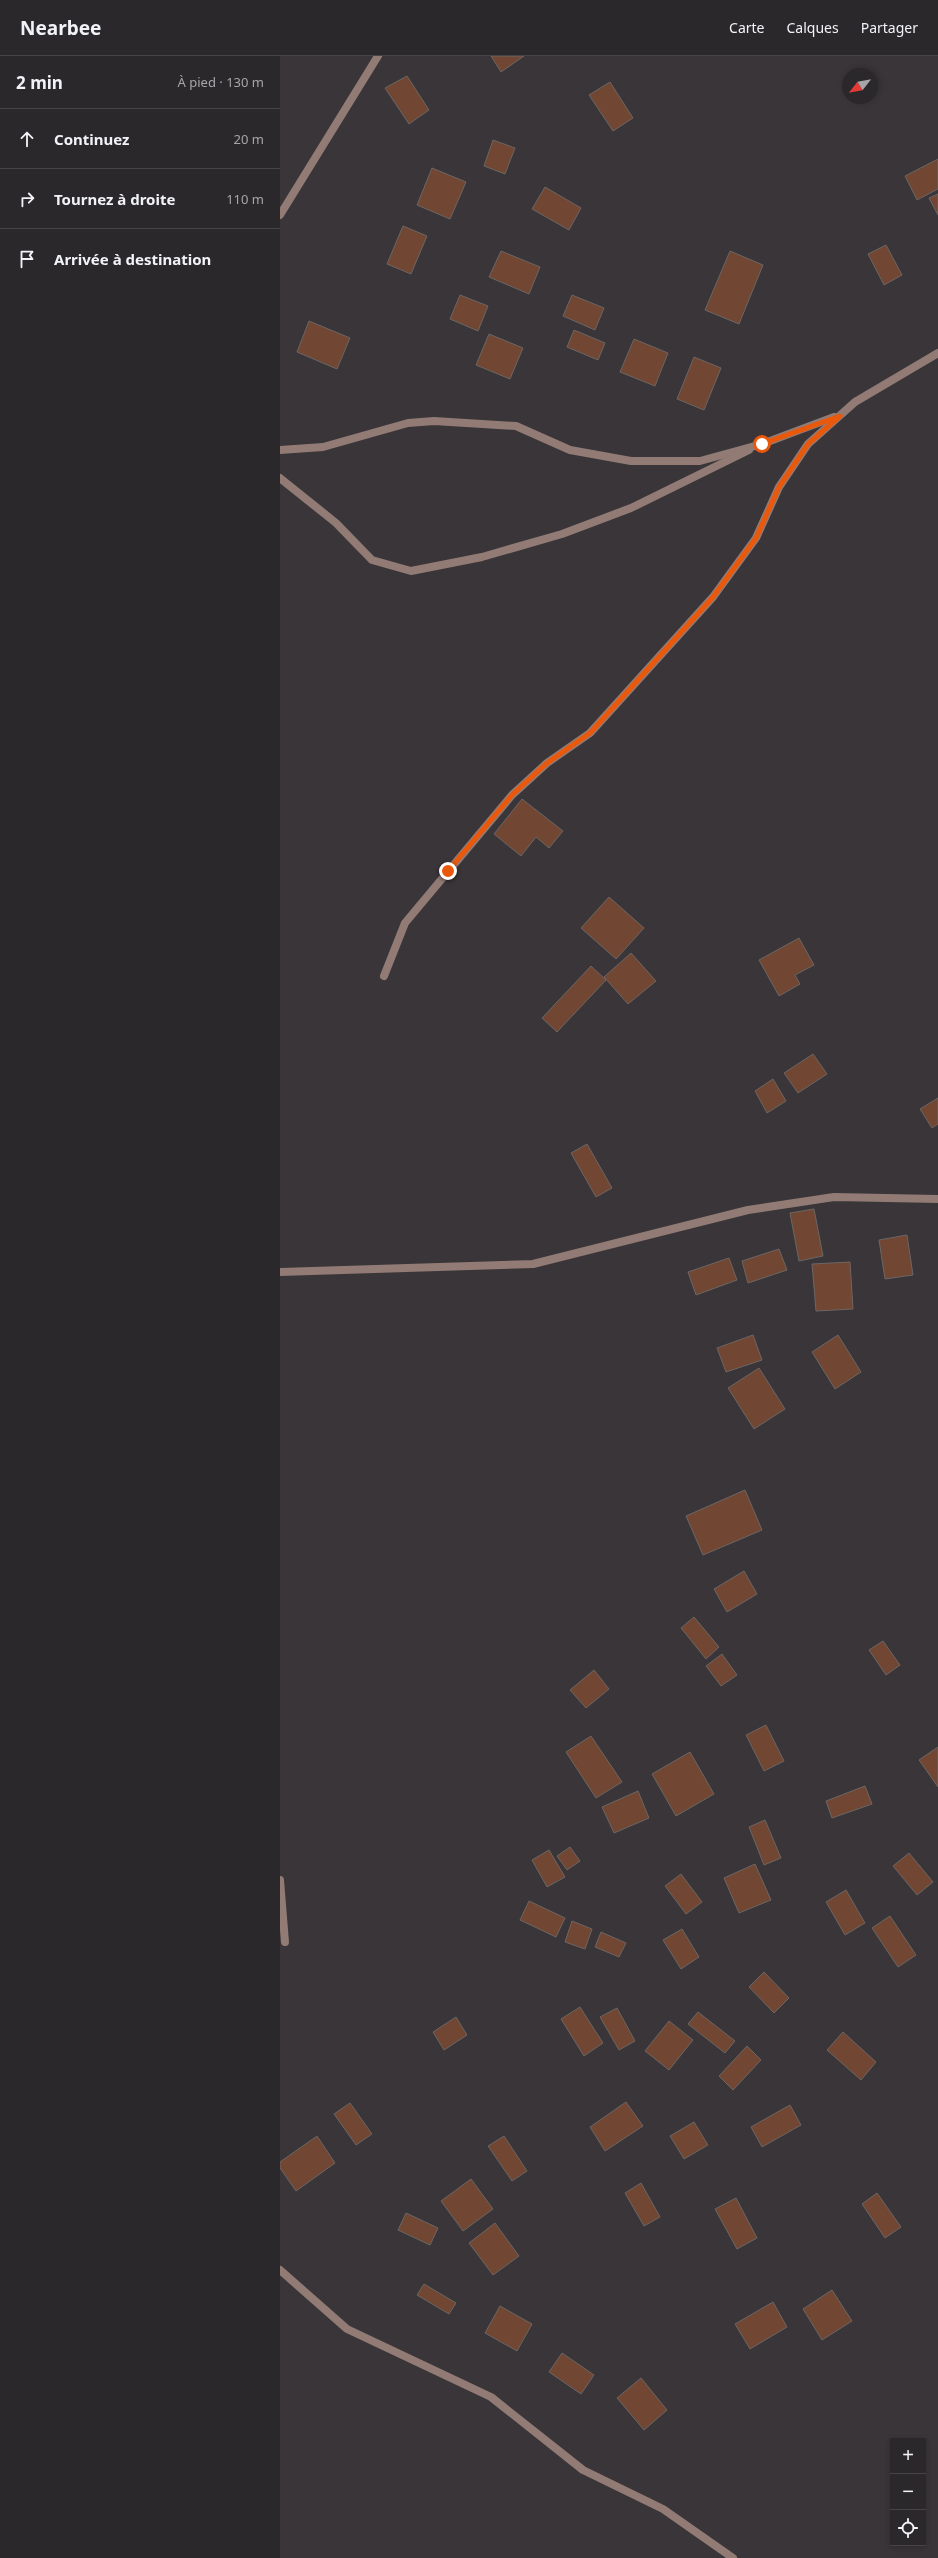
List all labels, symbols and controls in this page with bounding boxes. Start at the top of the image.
text: Nearbee [20,15,101,41]
text: Carte [729,18,765,37]
text: Calques [787,18,839,37]
text: Partager [861,18,918,37]
north arrow [842,68,878,104]
text: 2 min [16,71,63,94]
text: À pied · 130 m [178,73,264,91]
icon: ahead [16,128,38,150]
text: Continuez [54,129,129,149]
text: 20 m [234,130,264,148]
icon: right [16,188,38,210]
text: Tournez à droite [54,189,175,209]
text: 110 m [226,190,264,208]
icon: arrive [16,248,38,270]
text: Arrivée à destination [54,249,211,269]
route start [753,435,771,453]
route end [439,862,457,880]
map controls [890,2438,926,2546]
button: + [890,2438,926,2474]
button: − [890,2474,926,2510]
button: locate [890,2510,926,2546]

